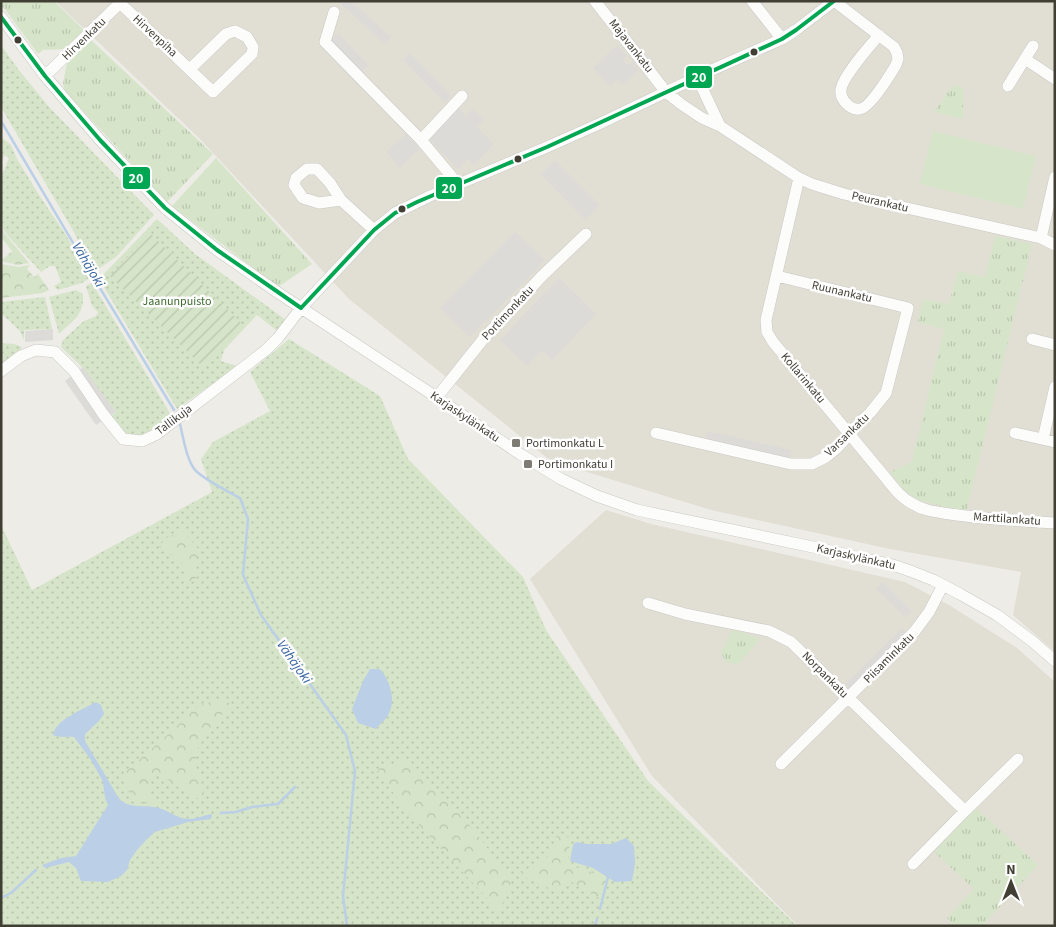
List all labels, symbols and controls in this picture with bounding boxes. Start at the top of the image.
street label: Hirvenpiha [129,11,181,61]
street label: Hirvenkatu [58,14,110,64]
street label: Majavankatu [605,16,657,76]
unlabelled marker [13,35,23,45]
unlabelled marker [749,47,759,57]
line badge: 20 [685,65,713,89]
text: 20 [692,68,706,88]
unlabelled marker [513,154,523,164]
line badge: 20 [122,166,151,190]
text: 20 [129,169,143,189]
line badge: 20 [435,176,463,200]
text: 20 [442,179,456,199]
street label: Peurankatu [850,187,910,217]
unlabelled marker [397,204,407,214]
water label: Vähäjoki [67,239,110,292]
street label: Ruunankatu [810,277,874,307]
street label: Portimonkatu [478,282,538,344]
park label: Jaanunpuisto [143,293,211,310]
street label: Kollarinkatu [777,349,829,407]
street label: Karjaskylänkatu [427,387,503,447]
street label: Tallikuja [152,401,196,439]
street label: Varsankatu [821,409,873,461]
place label: Portimonkatu L [526,435,604,452]
marker: Portimonkatu L [510,437,522,449]
place label: Portimonkatu I [538,456,613,473]
marker: Portimonkatu I [522,458,534,470]
street label: Marttilankatu [973,508,1041,530]
street label: Karjaskylänkatu [815,540,897,574]
street label: Piisaminkatu [860,629,918,687]
water label: Vähäjoki [272,636,317,689]
street label: Norpankatu [798,648,852,702]
north arrow [986,857,1036,907]
text: N [1006,860,1016,880]

